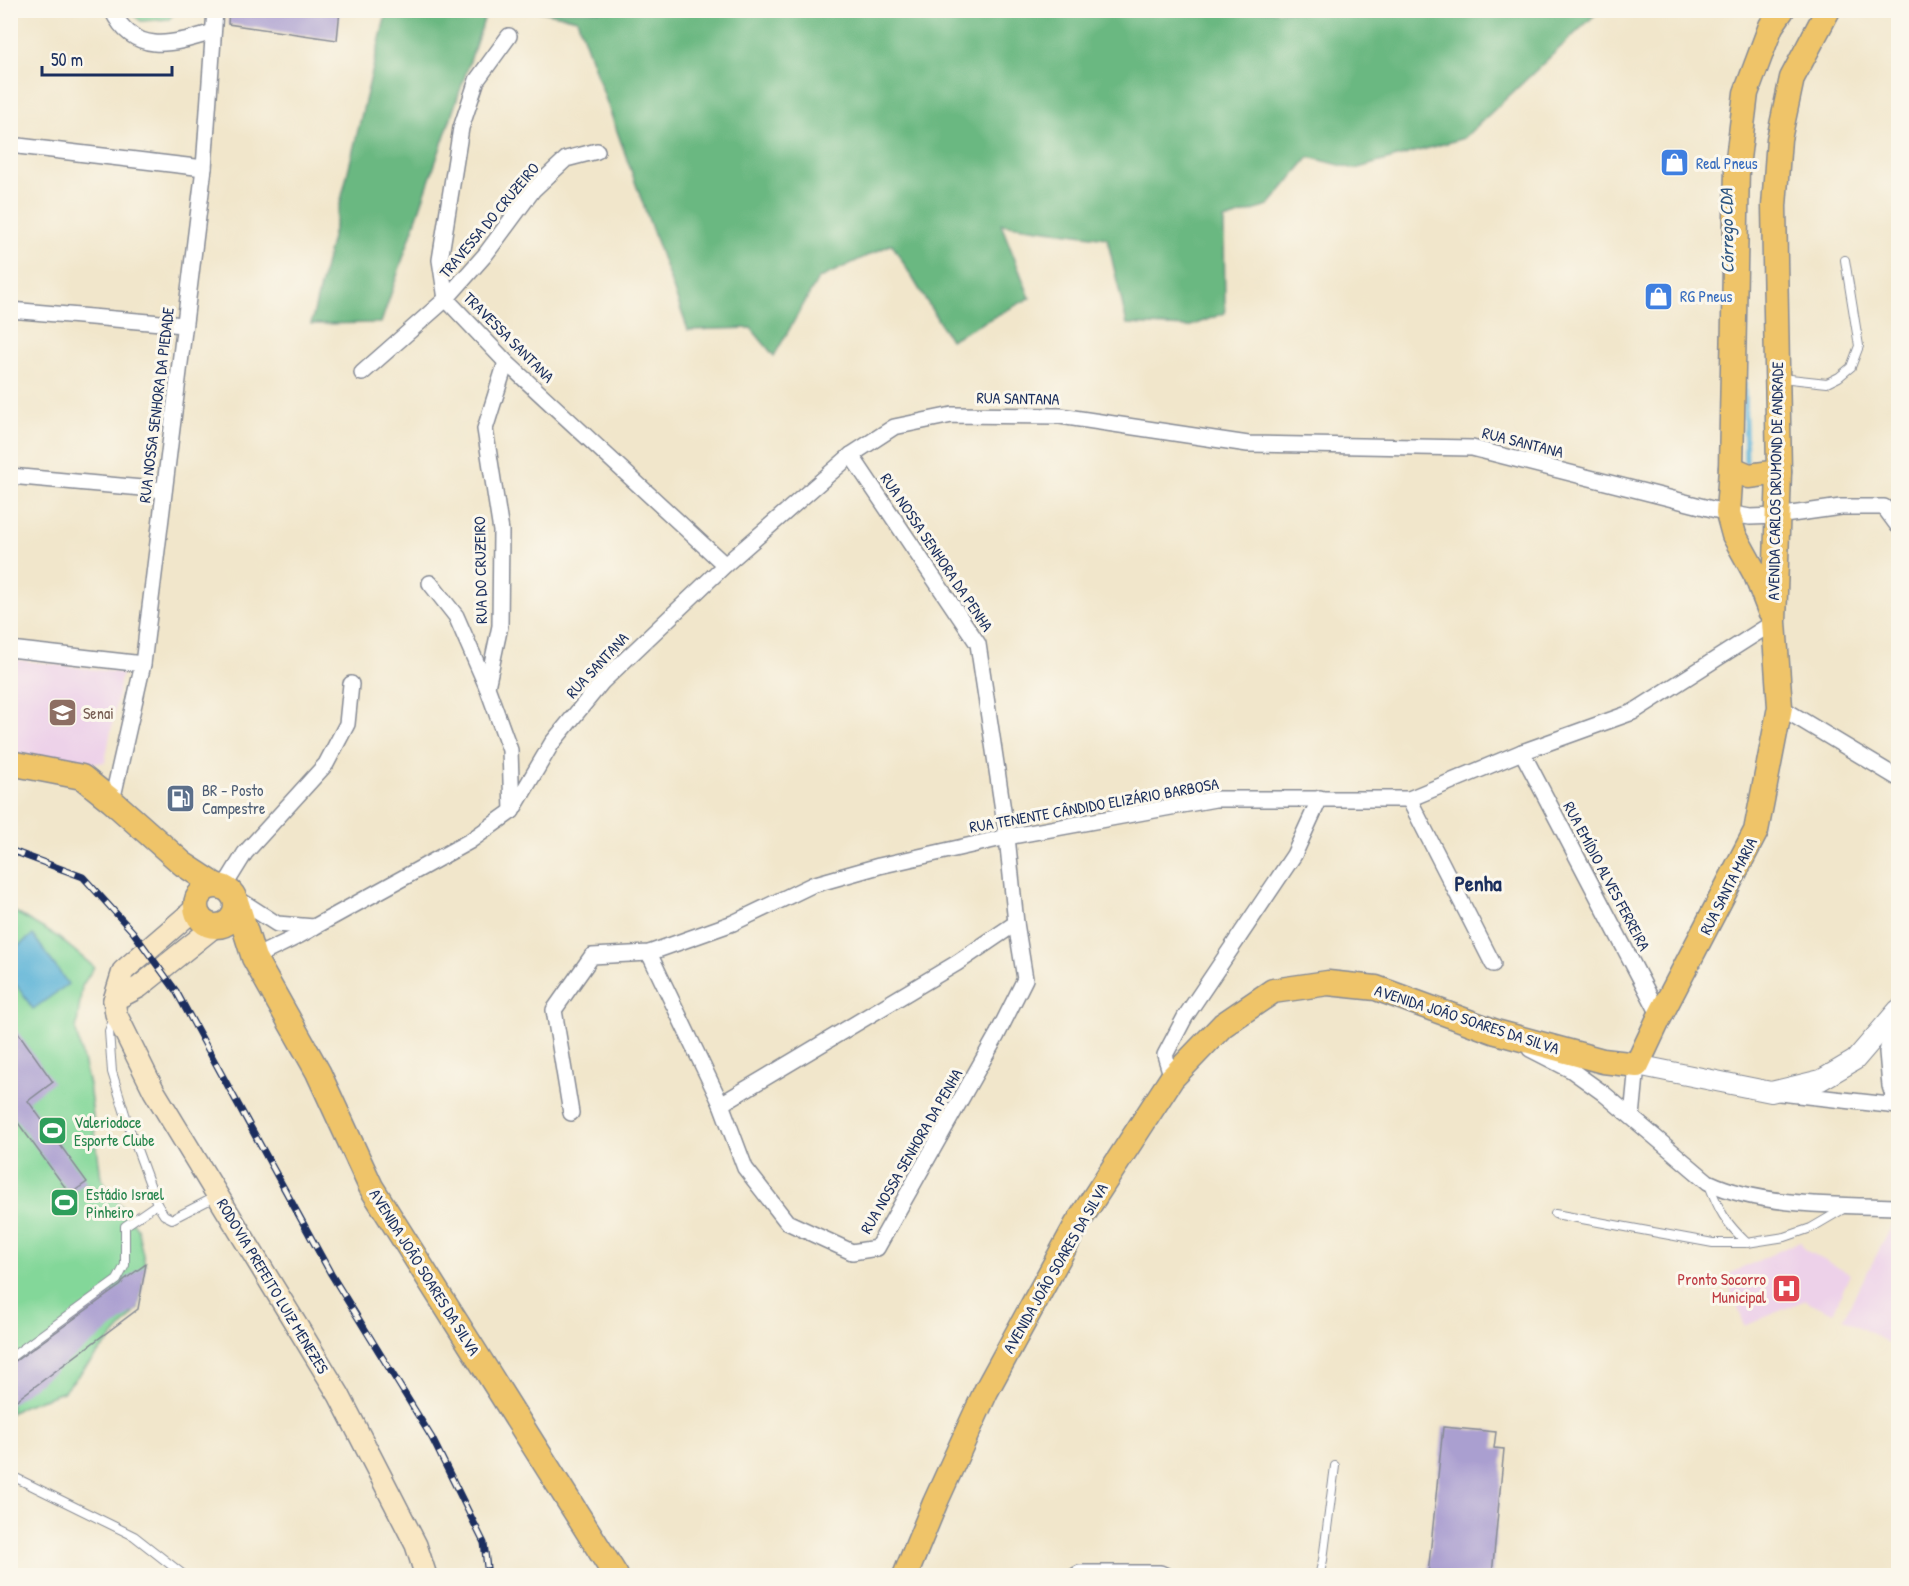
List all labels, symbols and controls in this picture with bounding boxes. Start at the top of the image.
scale bar [42,39,172,77]
text: 50 m [51,47,83,72]
shop icon: Real Pneus [1659,147,1691,179]
place label: Real Pneus [1696,152,1758,174]
street label: TRAVESSA DO CRUZEIRO [434,157,544,283]
water label: Córrego CDA [1713,187,1740,274]
shop icon: RG Pneus [1643,280,1675,312]
place label: RG Pneus [1680,285,1732,307]
street label: TRAVESSA SANTANA [459,287,559,387]
street label: RUA NOSSA SENHORA DA PIEDADE [133,306,179,504]
street label: AVENIDA CARLOS DRUMOND DE ANDRADE [1762,361,1788,601]
street label: RUA SANTANA [976,386,1060,410]
street label: RUA SANTANA [1480,421,1566,463]
street label: RUA NOSSA SENHORA DA PENHA [876,468,998,636]
street label: RUA DO CRUZEIRO [468,516,492,624]
street label: RUA SANTANA [561,627,633,703]
school or university icon: Senai [46,697,78,729]
place label: Senai [83,702,114,724]
street label: RUA TENENTE CÂNDIDO ELIZÁRIO BARBOSA [968,772,1221,838]
place label: BR - Posto Campestre [202,779,266,819]
fuel station icon: BR - Posto Campestre [165,783,197,815]
street label: RUA EMÍDIO ALVES FERREIRA [1558,797,1656,955]
street label: RUA SANTA MARIA [1694,833,1762,938]
district label: Penha [1454,868,1502,898]
street label: AVENIDA JOÃO SOARES DA SILVA [1372,979,1562,1059]
street label: RUA NOSSA SENHORA DA PENHA [855,1064,967,1237]
place label: Valeriodoce Esporte Clube [74,1111,155,1151]
sports icon: Valeriodoce Esporte Clube [37,1115,69,1147]
street label: AVENIDA JOÃO SOARES DA SILVA [997,1179,1113,1357]
place label: Estádio Israel Pinheiro [86,1183,165,1223]
street label: AVENIDA JOÃO SOARES DA SILVA [365,1184,486,1360]
sports icon: Estádio Israel Pinheiro [49,1187,81,1219]
street label: RODOVIA PREFEITO LUIZ MENEZES [212,1194,334,1378]
place label: Pronto Socorro Municipal [1678,1268,1767,1308]
hospital icon: Pronto Socorro Municipal [1771,1272,1803,1304]

